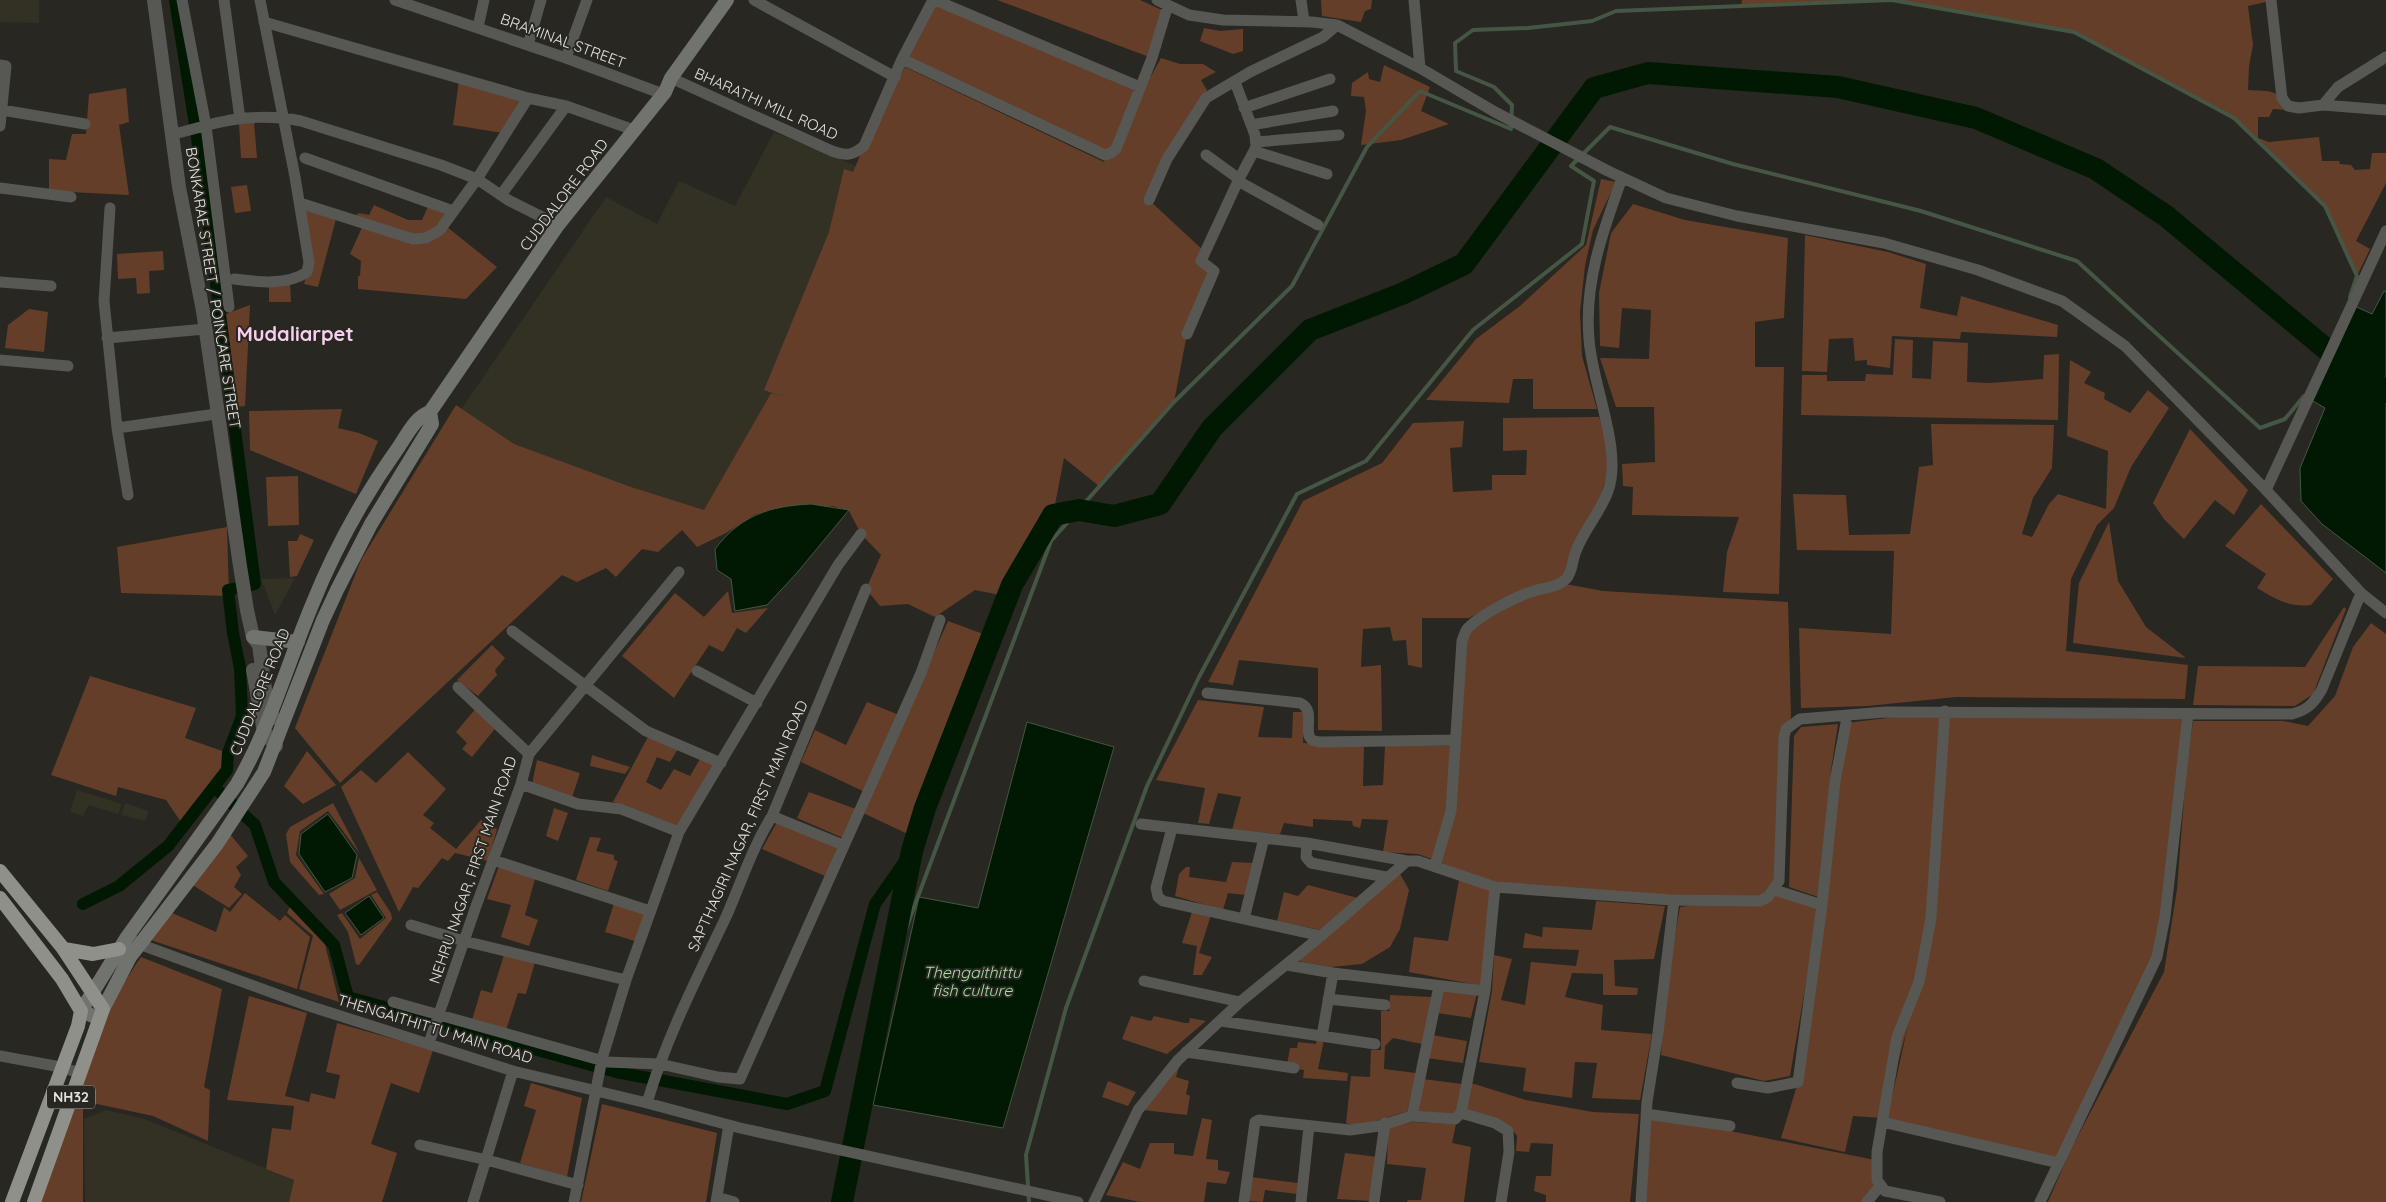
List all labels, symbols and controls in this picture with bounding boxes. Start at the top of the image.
street label: BRAMINAL STREET [498,9,628,72]
street label: BHARATHI MILL ROAD [692,63,841,144]
street label: CUDDALORE ROAD [515,135,612,255]
street label: BONKARAE STREET / POINCARE STREET [182,146,245,430]
district label: Mudaliarpet [236,321,354,346]
street label: CUDDALORE ROAD [225,625,294,758]
street label: SAPTHAGIRI NAGAR, FIRST MAIN ROAD [683,697,812,954]
street label: NEHRU NAGAR, FIRST MAIN ROAD [425,753,521,986]
water label: Thengaithittu fish culture [923,962,1022,1000]
street label: THENGAITHITTU MAIN ROAD [335,990,535,1067]
road number: NH32 [47,1086,95,1108]

